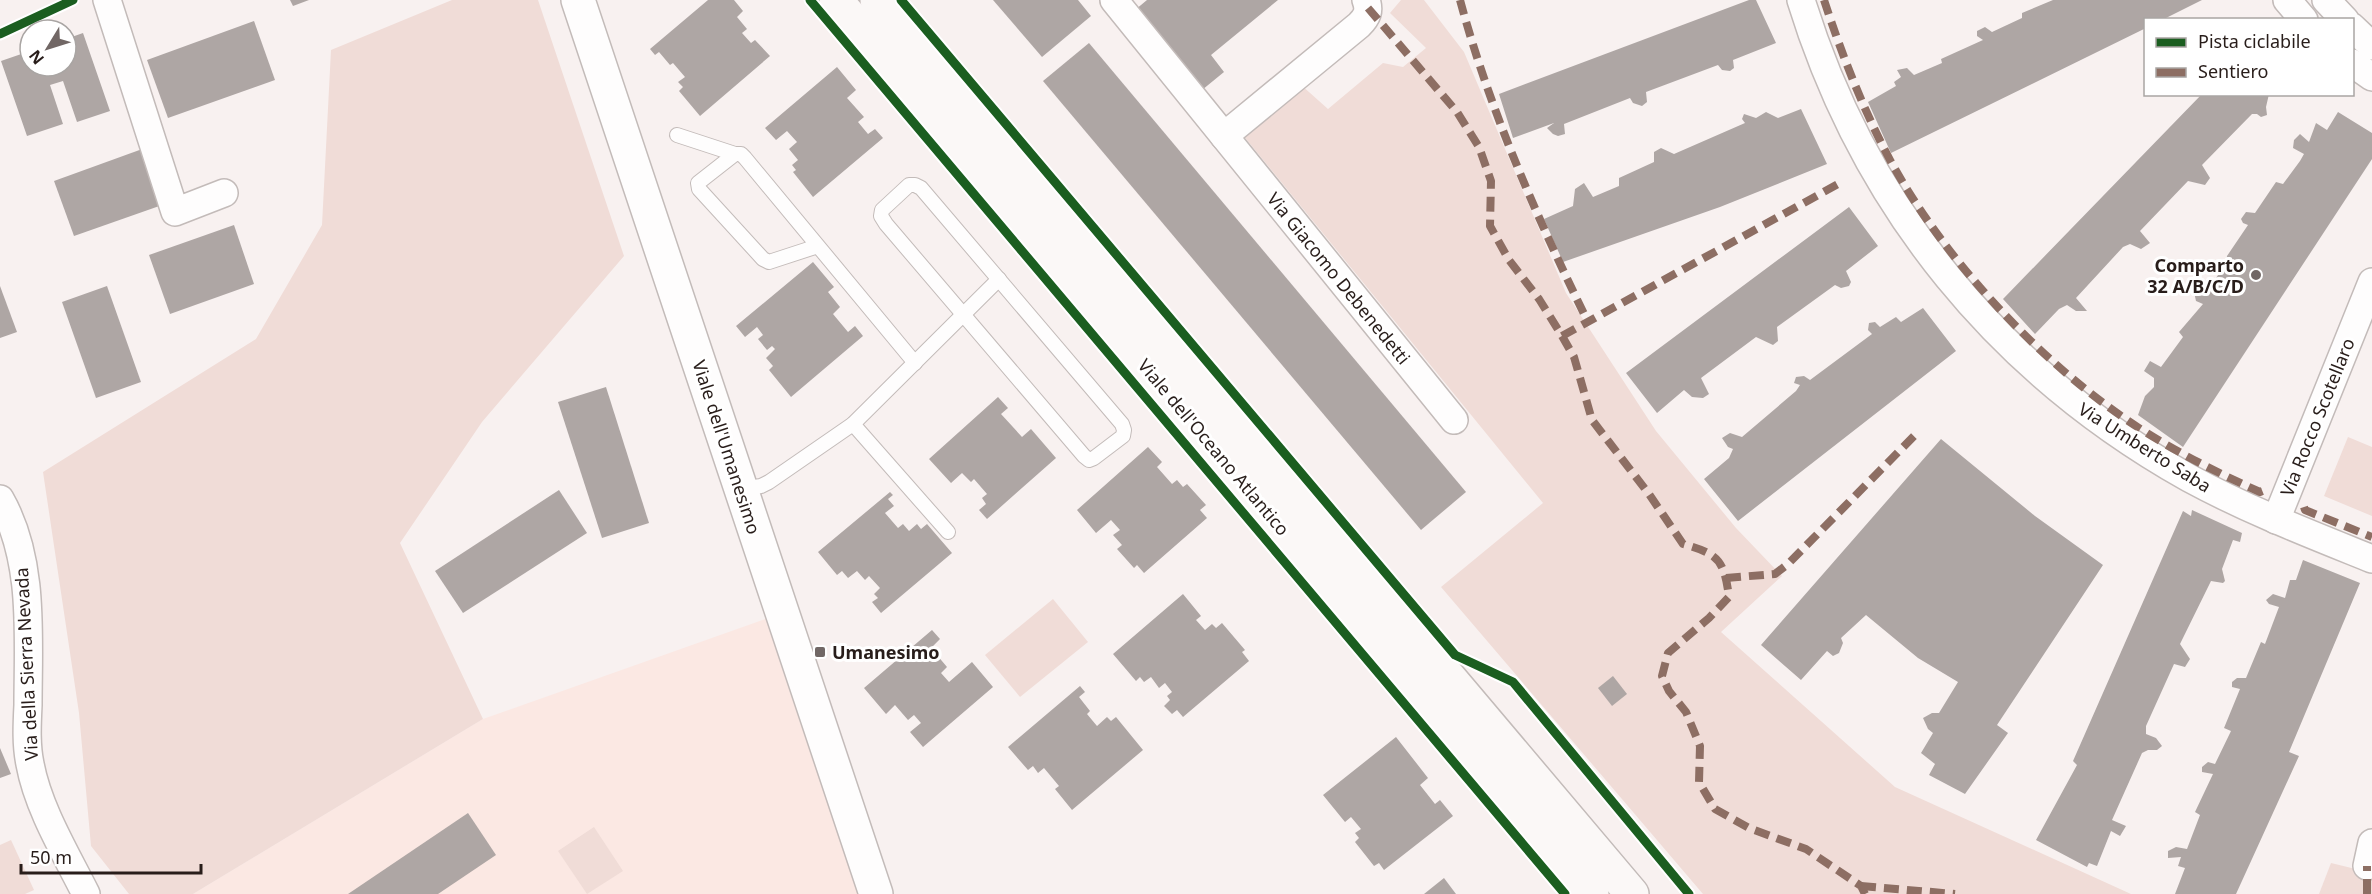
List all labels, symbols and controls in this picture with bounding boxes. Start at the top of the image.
north arrow [18,18,78,78]
legend [2144,18,2354,96]
text: Pista ciclabile [2198,29,2311,53]
text: N [24,45,49,69]
text: Sentiero [2198,59,2268,83]
street label: Via Giacomo Debenedetti [1262,187,1416,369]
place label: Comparto 32 A/B/C/D [2147,253,2244,298]
marker: Comparto 32 A/B/C/D [2249,268,2263,282]
street label: Via Rocco Scotellaro [2274,334,2360,500]
street label: Viale dell'Oceano Atlantico [1133,354,1295,540]
street label: Viale dell'Umanesimo [687,357,767,537]
street label: Via Umberto Saba [2074,397,2216,497]
street label: Via della Sierra Nevada [9,567,43,761]
place label: Umanesimo [832,640,940,664]
marker: Umanesimo [813,645,827,659]
scale bar [21,837,201,875]
text: 50 m [30,845,72,869]

